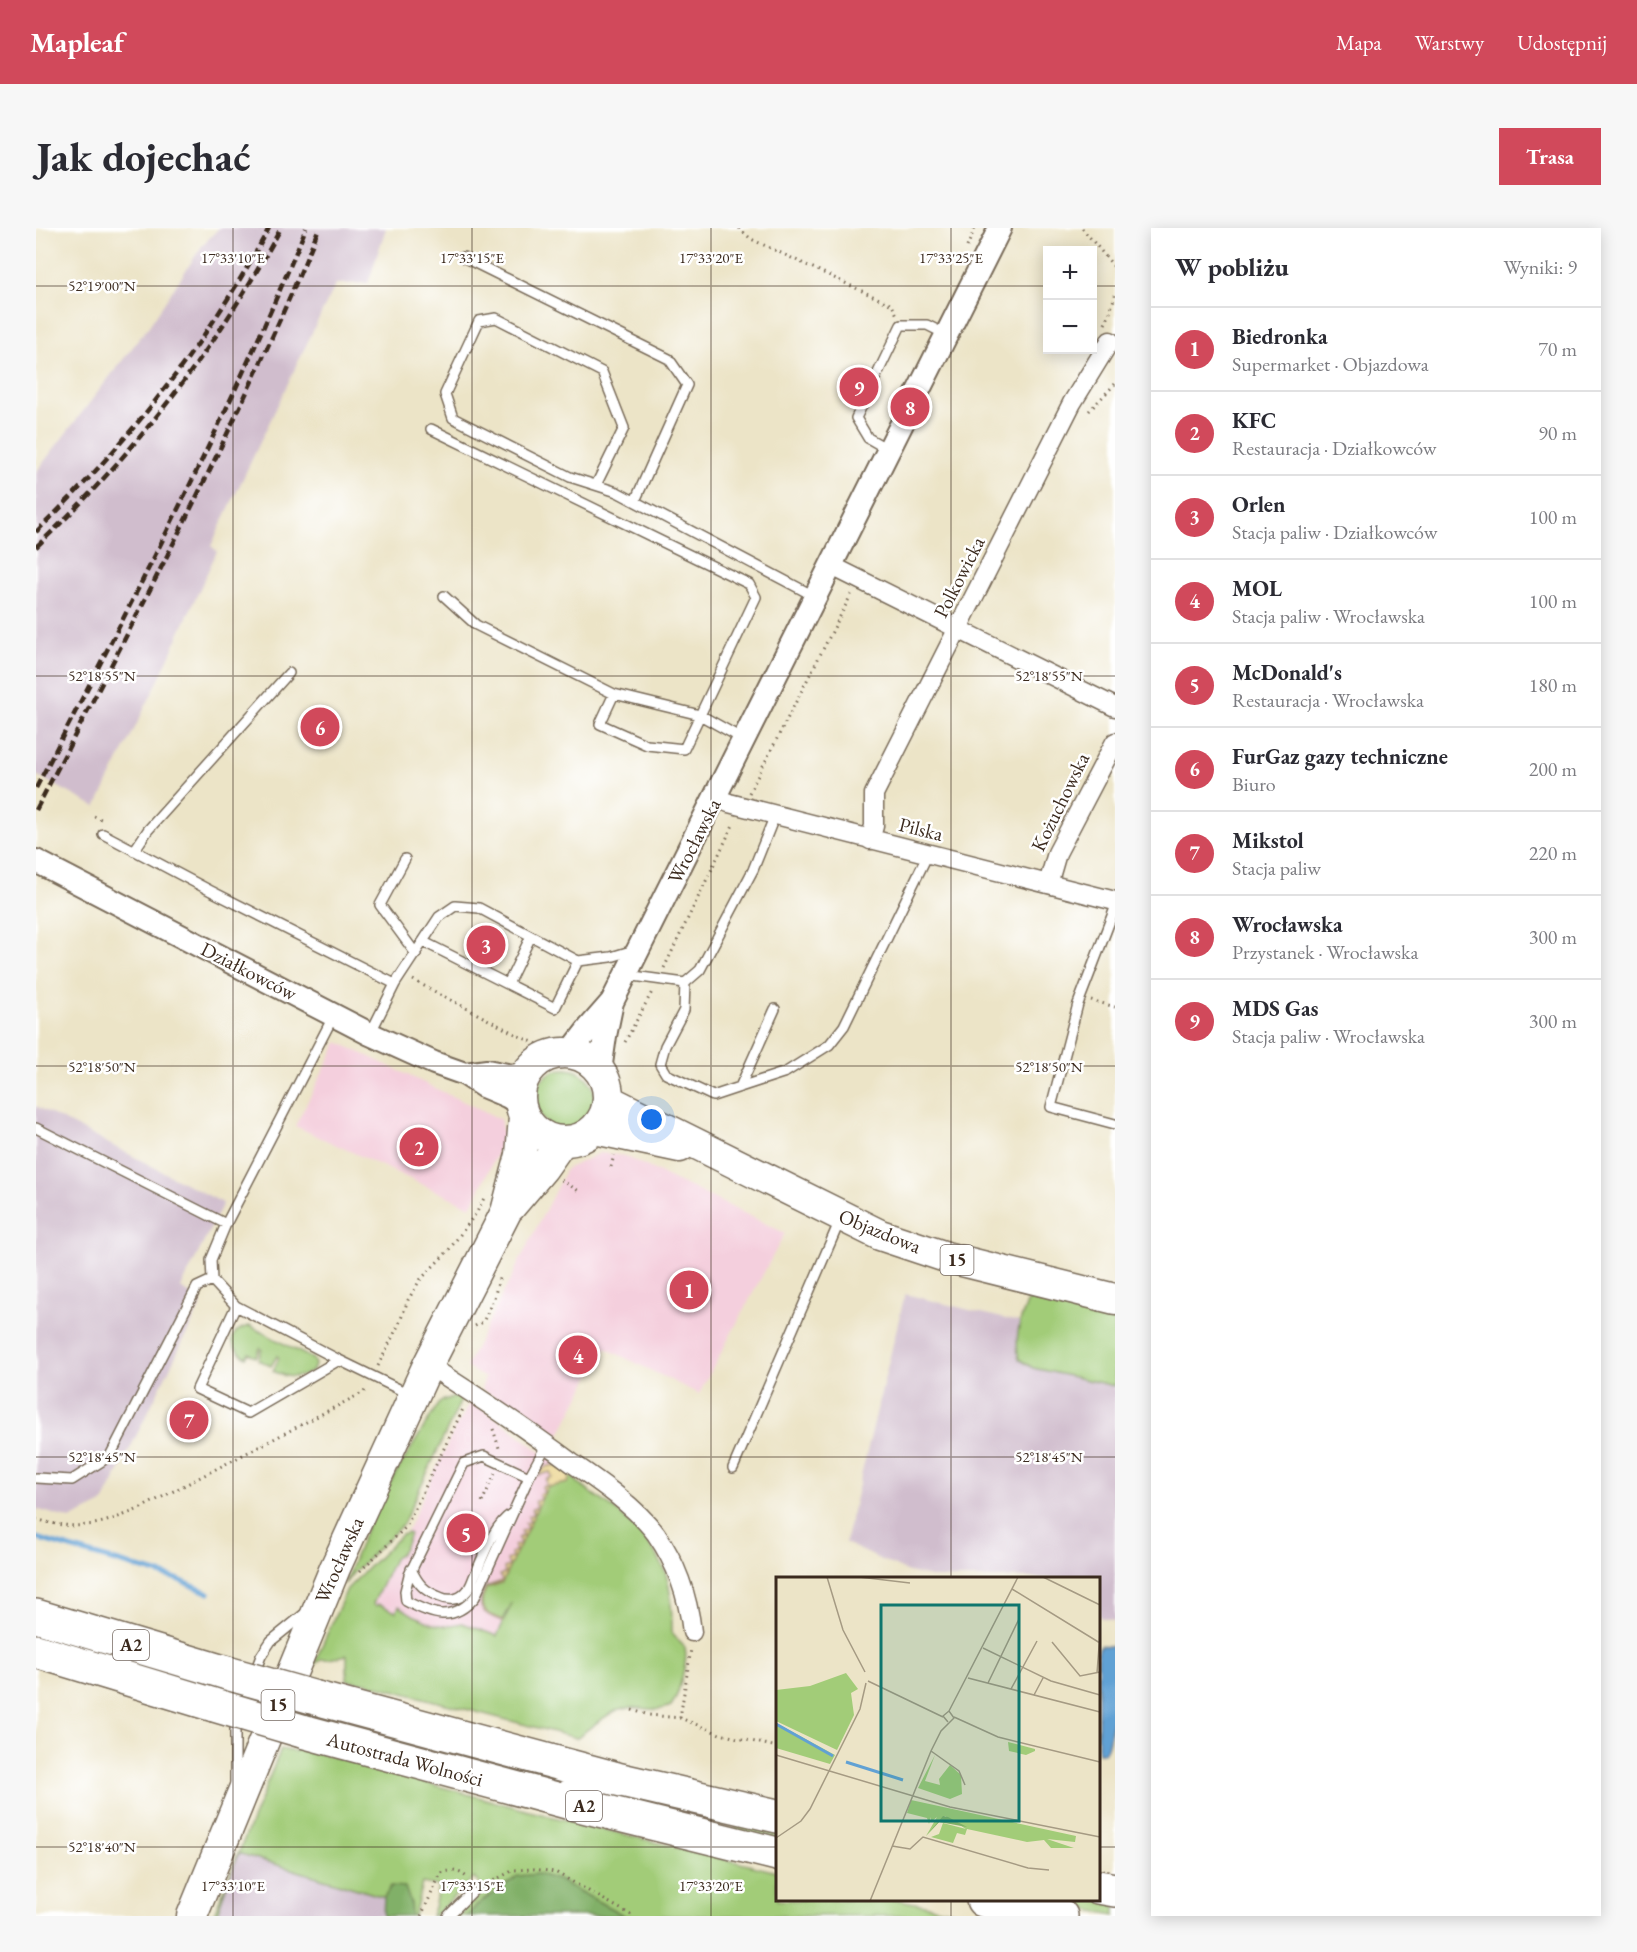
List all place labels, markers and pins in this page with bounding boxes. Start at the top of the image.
pin: 9 [840,364,878,410]
pin: 8 [890,384,930,429]
pin: 6 [300,704,340,750]
pin: 3 [466,922,506,968]
pin: 2 [400,1124,439,1170]
pin: 1 [670,1268,708,1312]
pin: 4 [558,1332,598,1378]
pin: 7 [170,1398,208,1442]
pin: 5 [446,1510,486,1556]

